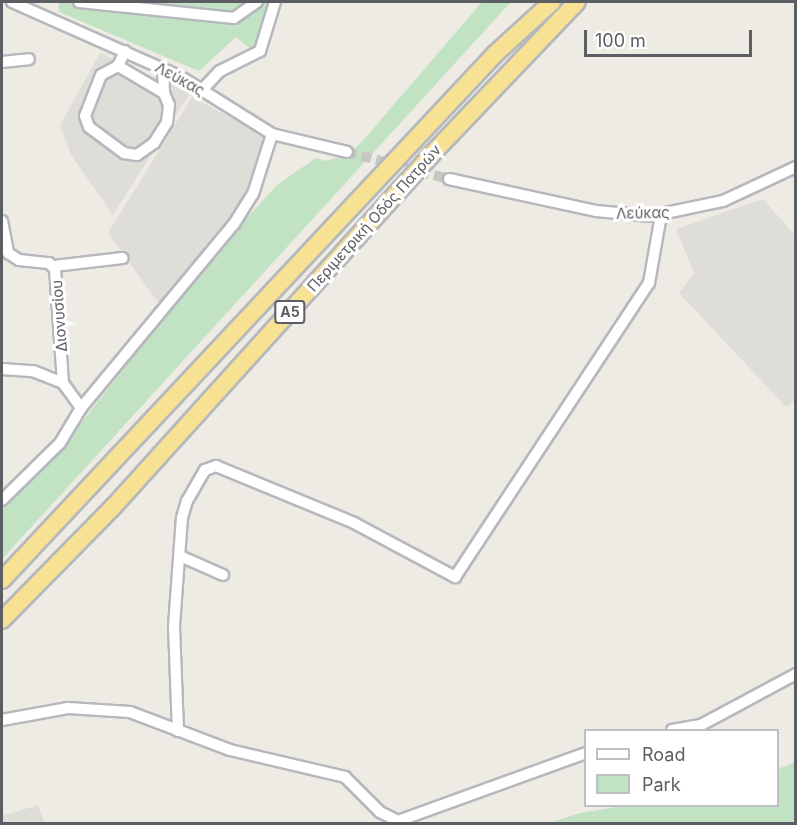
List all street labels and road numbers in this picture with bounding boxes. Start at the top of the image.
street label: Λεύκας [152,58,208,100]
street label: Περιμετρική Οδός Πατρών [303,141,445,295]
street label: Λεύκας [616,204,670,222]
street label: Διονυσίου [48,279,70,353]
road number: Α5 [274,301,306,323]

